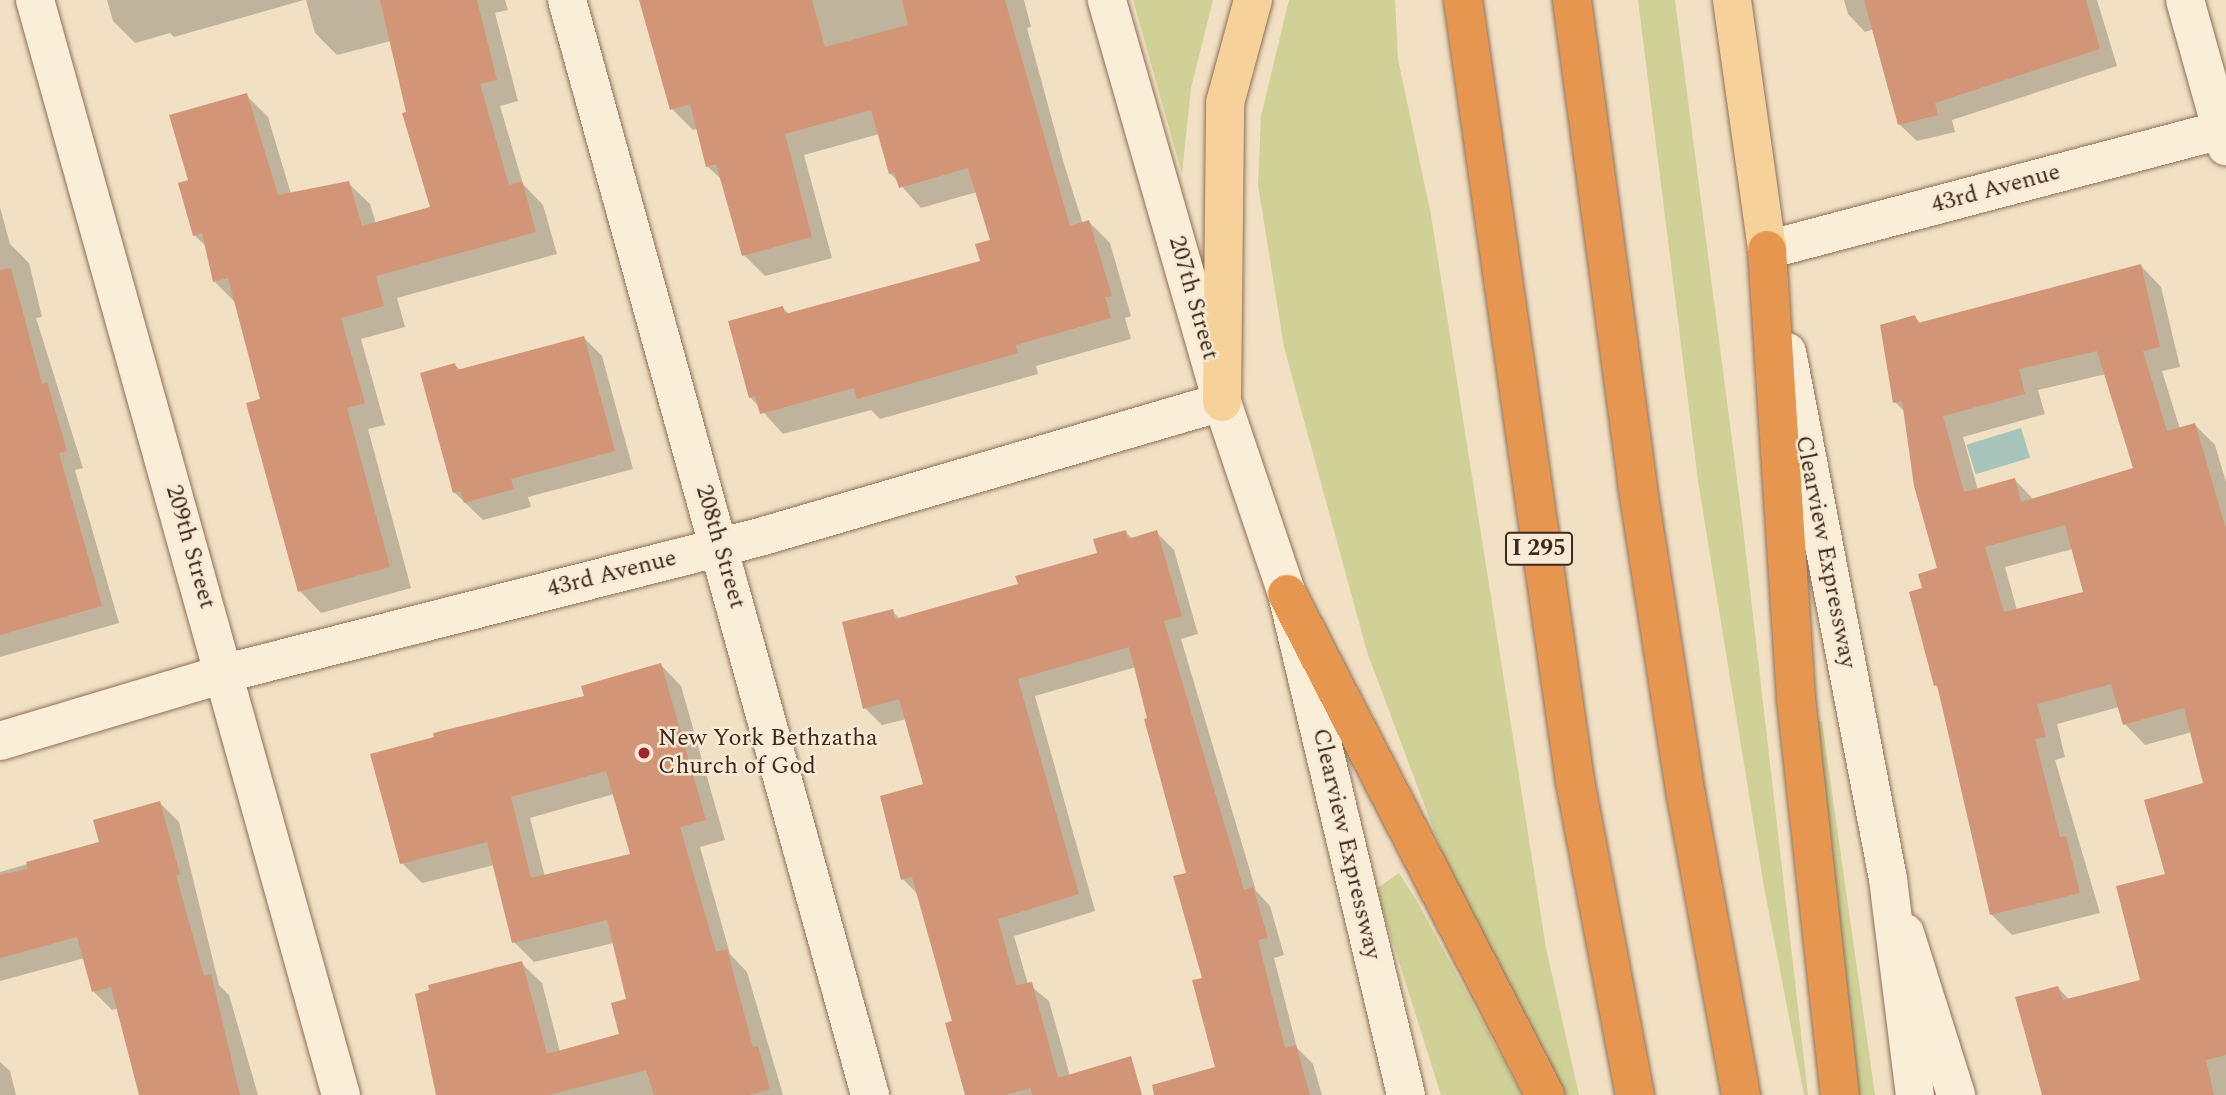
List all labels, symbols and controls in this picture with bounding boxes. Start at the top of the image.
street label: 43rd Avenue [1928,158,2064,220]
street label: 207th Street [1162,233,1224,363]
street label: Clearview Expressway [1788,433,1862,671]
street label: 209th Street [159,482,221,612]
street label: 208th Street [689,482,751,612]
road number: I 295 [1504,530,1574,568]
street label: 43rd Avenue [544,544,680,604]
place label: New York Bethzatha Church of God [658,725,878,781]
street label: Clearview Expressway [1305,726,1387,962]
marker: New York Bethzatha Church of God [636,745,652,761]

